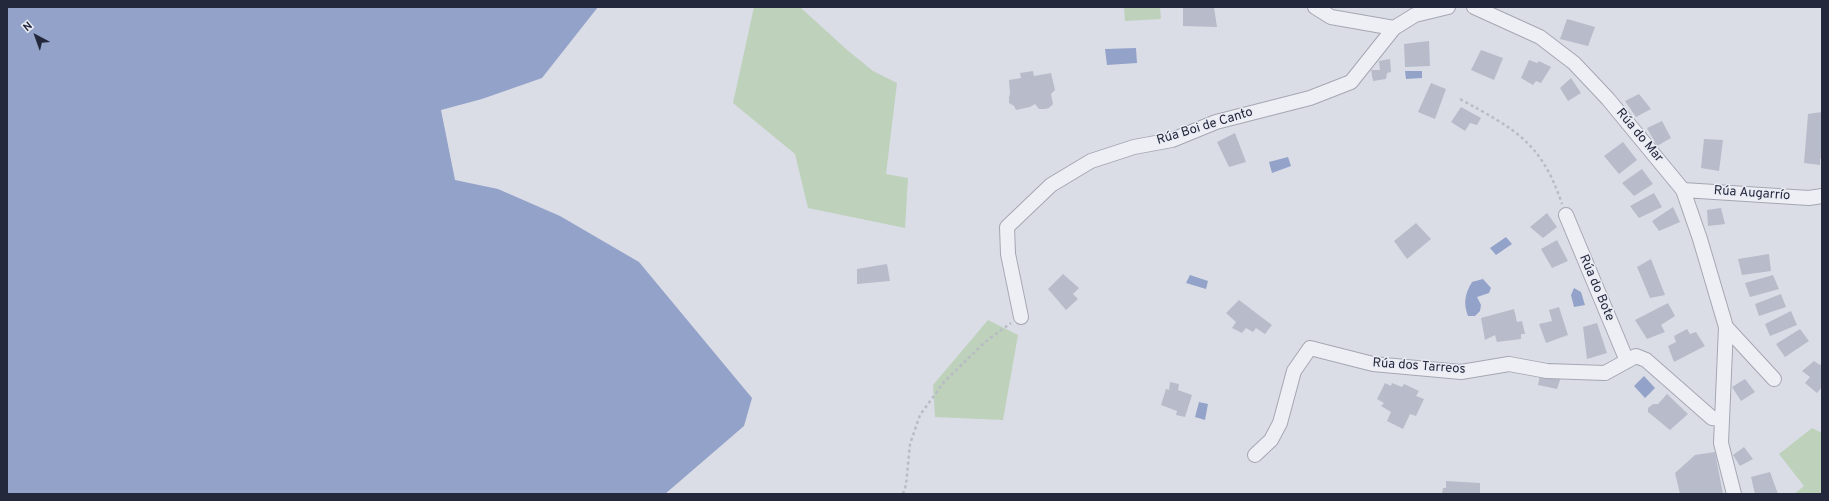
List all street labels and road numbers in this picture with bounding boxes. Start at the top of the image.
street label: Rúa Boi de Canto [1155,105,1255,149]
street label: Rúa do Mar [1612,106,1666,166]
street label: Rúa Augarrío [1713,184,1791,204]
street label: Rúa do Bote [1575,252,1617,324]
street label: Rúa dos Tarreos [1372,356,1466,378]

